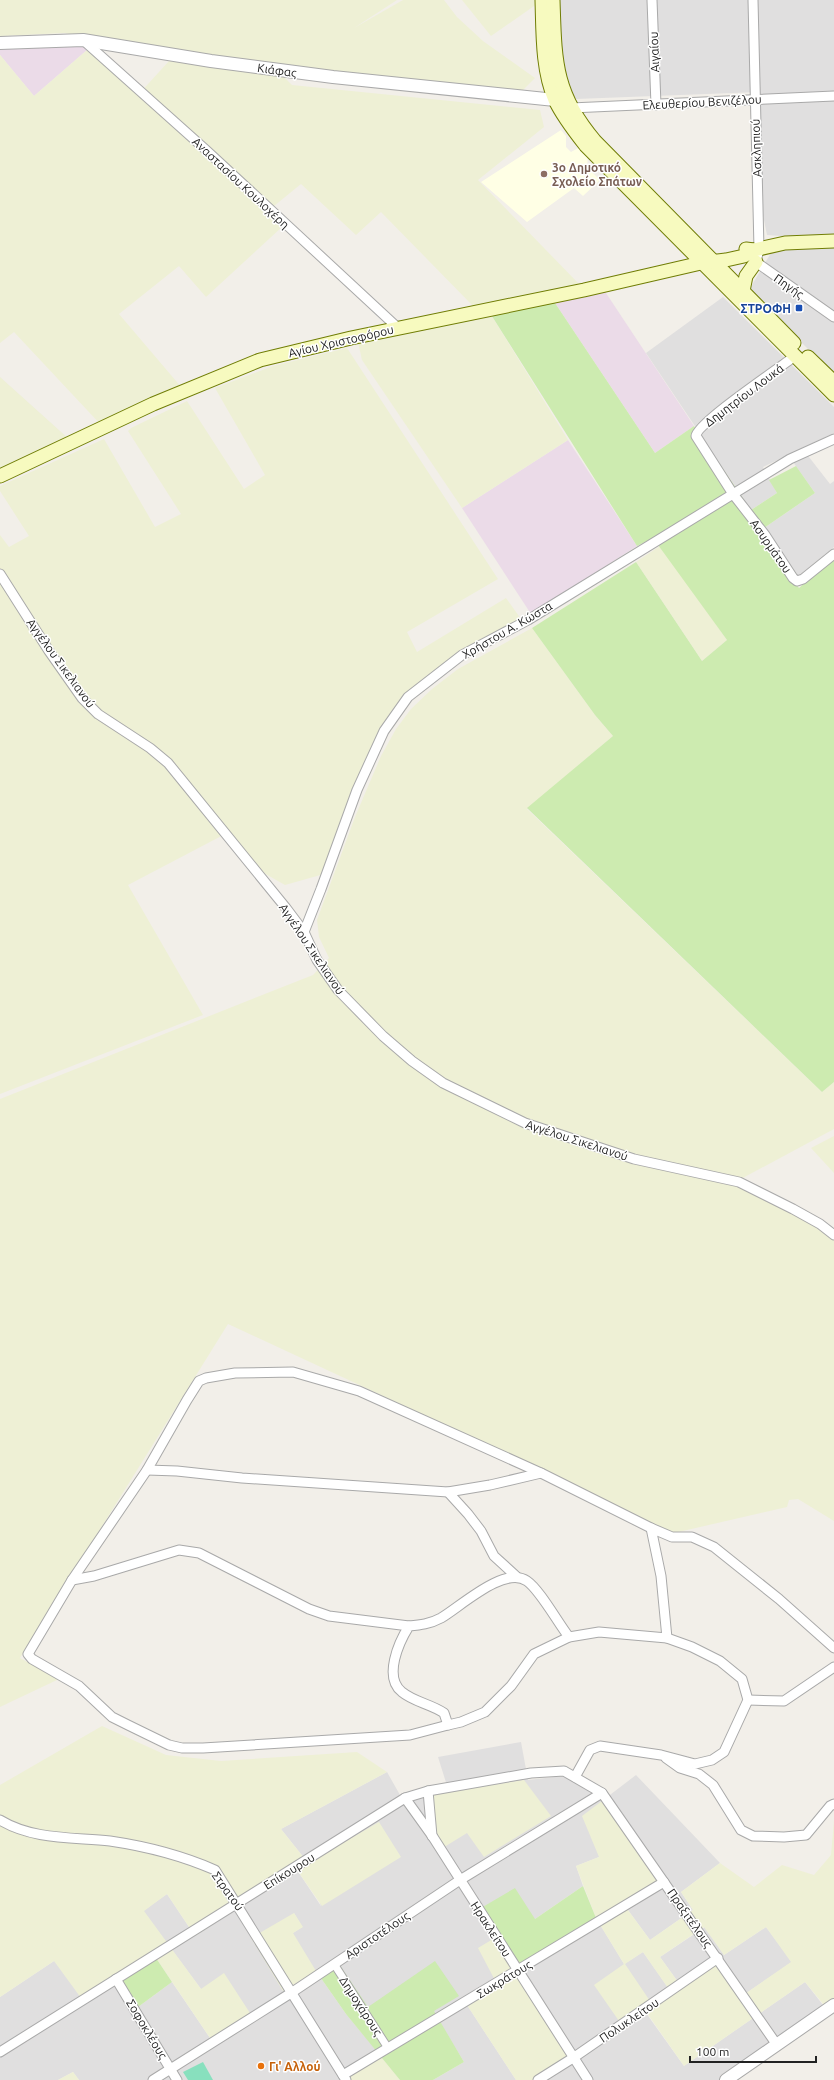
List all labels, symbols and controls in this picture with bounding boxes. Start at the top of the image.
street label: Αιγαίου [647,31,661,73]
street label: Κιάφας [256,61,298,80]
street label: Ελευθερίου Βενιζέλου [642,92,762,112]
street label: Ασκληπιού [748,119,764,177]
street label: Αναστασίου Κουλοχέρη [190,135,292,231]
place label: 3ο Δημοτικό Σχολείο Σπάτων [552,161,643,188]
marker: 3ο Δημοτικό Σχολείο Σπάτων [539,169,549,179]
street label: Πηγής [771,271,807,302]
place label: ΣΤΡΟΦΗ [741,302,791,315]
marker: ΣΤΡΟΦΗ [794,303,804,313]
street label: Αγίου Χριστοφόρου [287,323,395,359]
street label: Δημητρίου Λουκά [702,361,786,429]
street label: Ασυρμάτου [748,517,794,575]
street label: Χρήστου Α. Κώστα [460,599,554,661]
street label: Αγγέλου Σικελιανού [24,616,98,710]
street label: Αγγέλου Σικελιανού [277,901,347,997]
street label: Αγγέλου Σικελιανού [524,1117,630,1163]
street label: Επίκουρου [261,1850,317,1892]
street label: Στρατού [210,1869,246,1913]
street label: Πραξιτέλους [664,1886,715,1951]
street label: Ηρακλείτου [468,1899,514,1959]
street label: Αριστοτέλους [342,1908,413,1962]
street label: Σωκράτους [474,1957,535,2001]
street label: Δημοχάρους [336,1974,385,2039]
street label: Πολυκλείτου [597,1995,661,2045]
street label: Σοφοκλέους [123,1997,170,2062]
scale bar [690,2038,816,2064]
text: 100 m [696,2045,729,2058]
place label: Γι' Αλλού [269,2060,320,2073]
marker: Γι' Αλλού [256,2061,266,2071]

